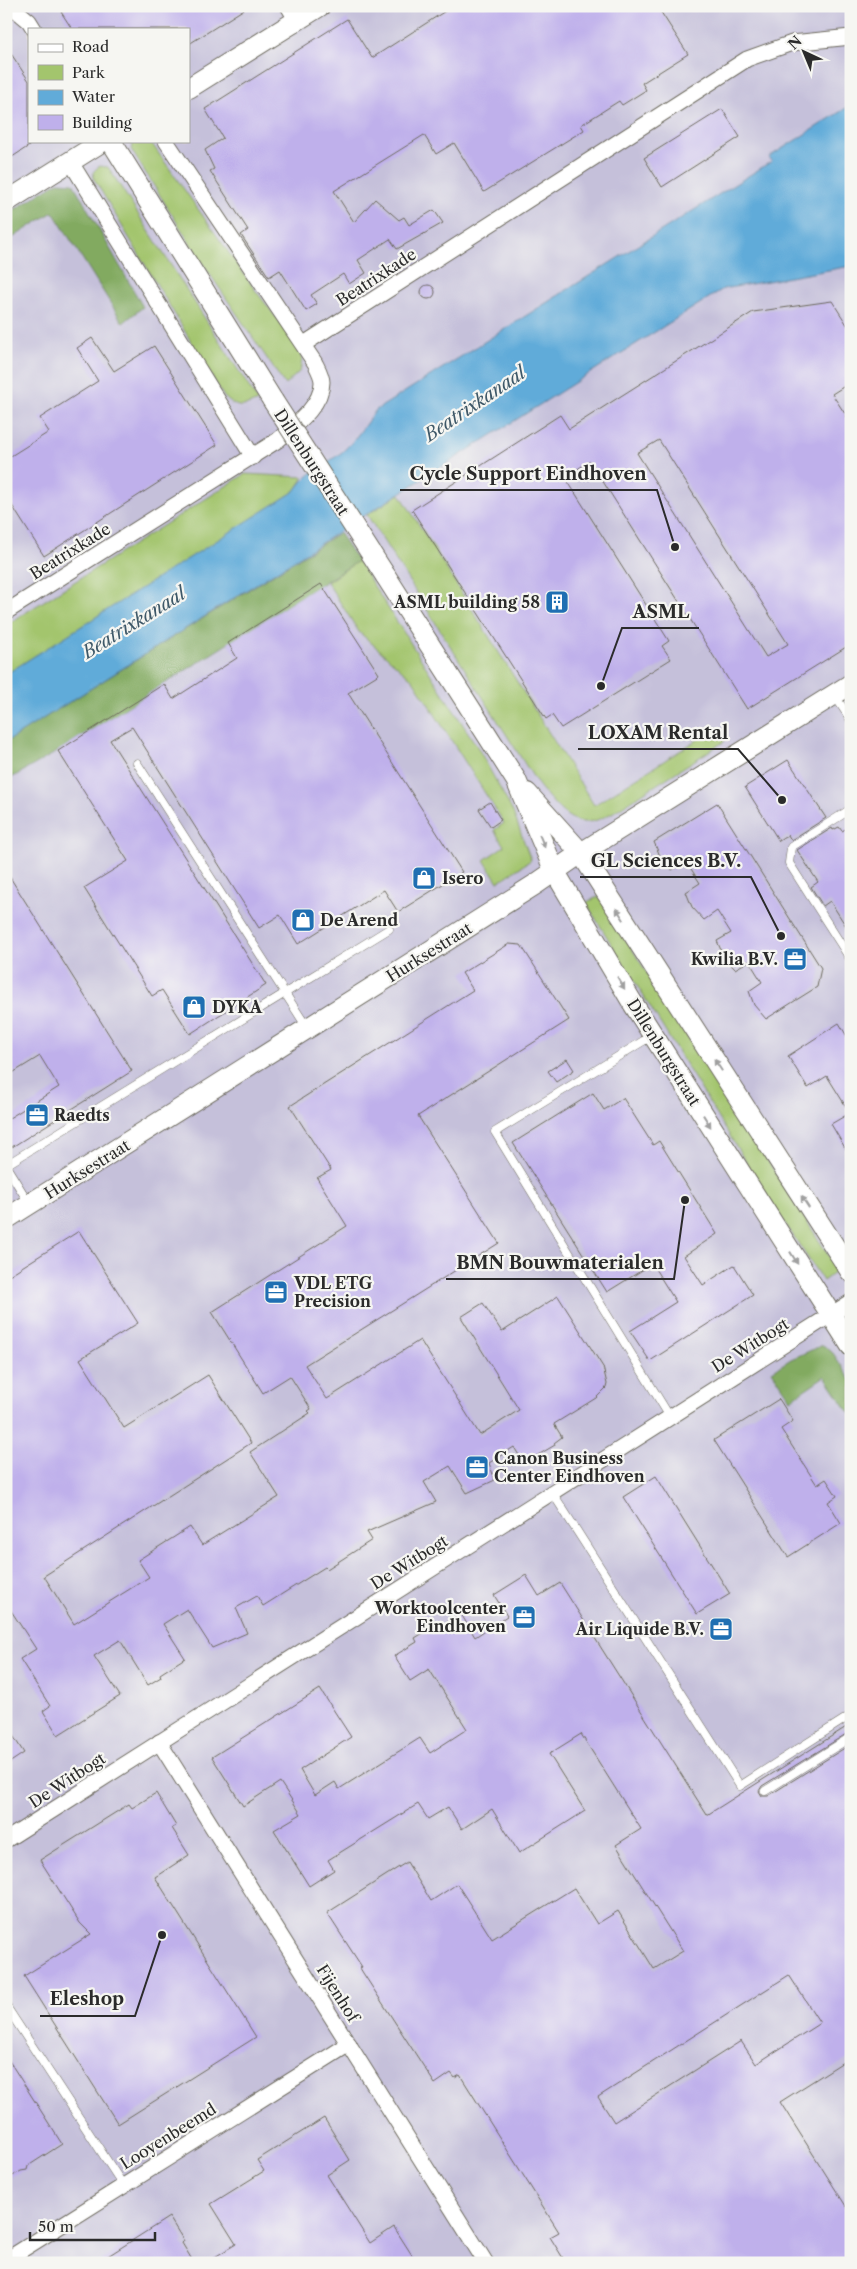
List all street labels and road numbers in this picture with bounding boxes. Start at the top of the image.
street label: Beatrixkade [332,244,420,310]
street label: Dillenburgstraat [270,405,354,519]
street label: Beatrixkade [26,518,114,584]
street label: Hurksestraat [383,918,476,986]
street label: Dillenburgstraat [623,995,705,1110]
street label: Hurksestraat [41,1135,134,1203]
street label: De Witbogt [708,1313,793,1377]
street label: De Witbogt [367,1530,452,1594]
street label: De Witbogt [25,1748,109,1812]
street label: Fijenhof [313,1960,365,2027]
street label: Looyenbeemd [116,2098,220,2173]

